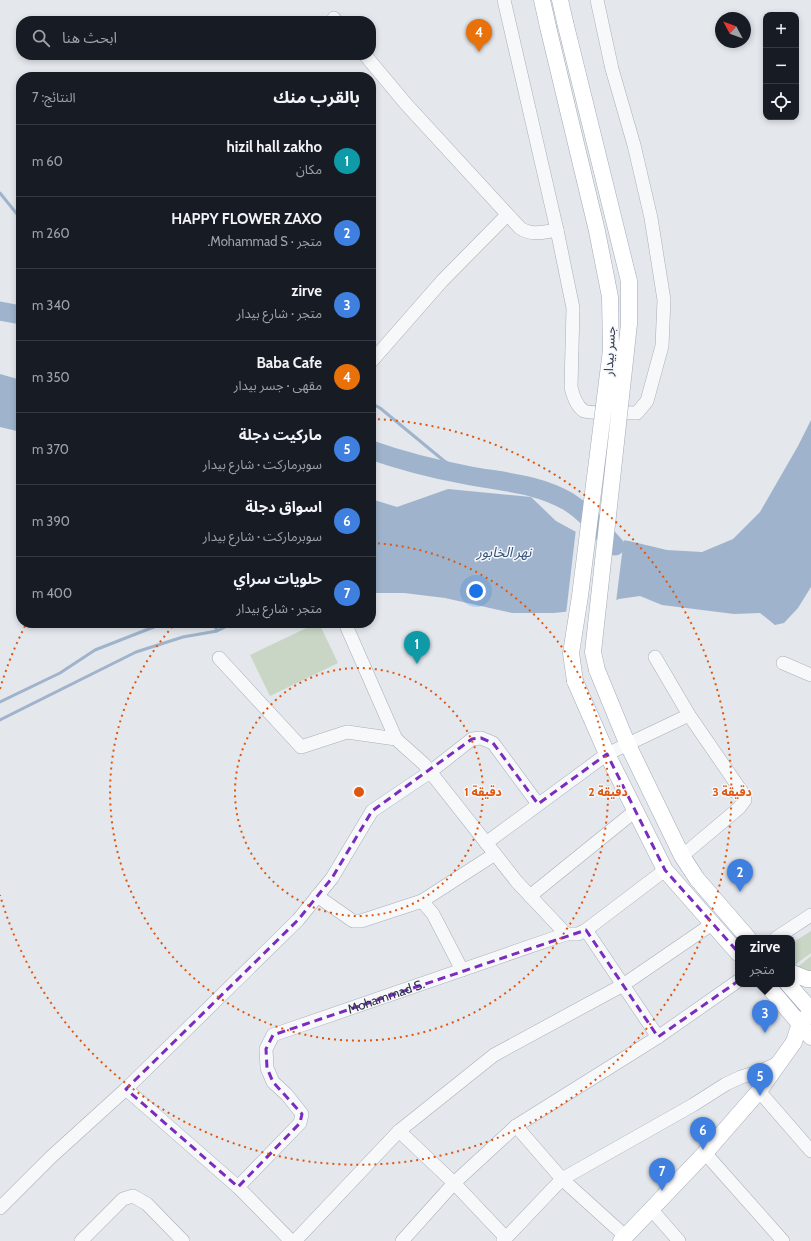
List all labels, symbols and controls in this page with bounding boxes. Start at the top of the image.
north arrow [715,12,751,48]
map controls [763,12,799,120]
button: + [763,12,799,48]
search box [16,16,376,60]
pin: 4 [466,19,492,52]
icon: search [30,27,52,49]
text: ابحث هنا [62,29,117,47]
button: − [763,48,799,84]
button: locate [763,84,799,120]
text: بالقرب منك [273,87,360,107]
text: النتائج: 7 [32,89,76,105]
text: hizil hall zakho [226,138,322,156]
text: 60 m [32,153,63,169]
text: 1 [345,153,349,169]
text: مكان [296,161,322,177]
text: HAPPY FLOWER ZAXO [171,210,322,228]
text: 260 m [32,225,70,241]
text: 2 [344,225,350,241]
text: متجر · Mohammad S. [208,233,322,249]
text: zirve [291,282,322,300]
text: 340 m [32,297,70,313]
text: 3 [344,297,351,313]
text: متجر · شارع بيدار [237,305,322,321]
street label: جسر بيدار [600,325,618,377]
text: Baba Cafe [256,354,322,372]
text: 350 m [32,369,69,385]
text: 4 [343,369,351,385]
text: مقهى · جسر بيدار [234,377,322,393]
text: ماركيت دجلة [239,426,322,444]
text: 370 m [32,441,69,457]
text: 5 [344,441,351,457]
text: سوبرماركت · شارع بيدار [203,456,322,472]
text: اسواق دجلة [245,498,322,516]
text: 390 m [32,513,70,529]
text: 6 [343,513,351,529]
text: سوبرماركت · شارع بيدار [203,528,322,544]
water label: نهر الخابور [476,543,532,561]
text: حلويات سراي [234,570,322,588]
your location [466,581,486,601]
text: 400 m [32,585,72,601]
text: 7 [344,585,350,601]
text: متجر · شارع بيدار [237,600,322,616]
pin: 1 [404,631,430,664]
text: 1 دقيقة [464,784,502,799]
text: 2 دقيقة [588,784,628,799]
text: 3 دقيقة [712,784,752,799]
centre of rings [352,785,366,799]
pin: 2 [727,859,753,892]
popup [735,935,795,987]
text: zirve [750,938,780,956]
text: متجر [750,961,775,977]
street label: Mohammad S. [345,975,427,1017]
pin: 3 [752,1000,778,1033]
pin: 5 [747,1063,773,1096]
pin: 6 [690,1117,716,1150]
pin: 7 [649,1158,675,1191]

